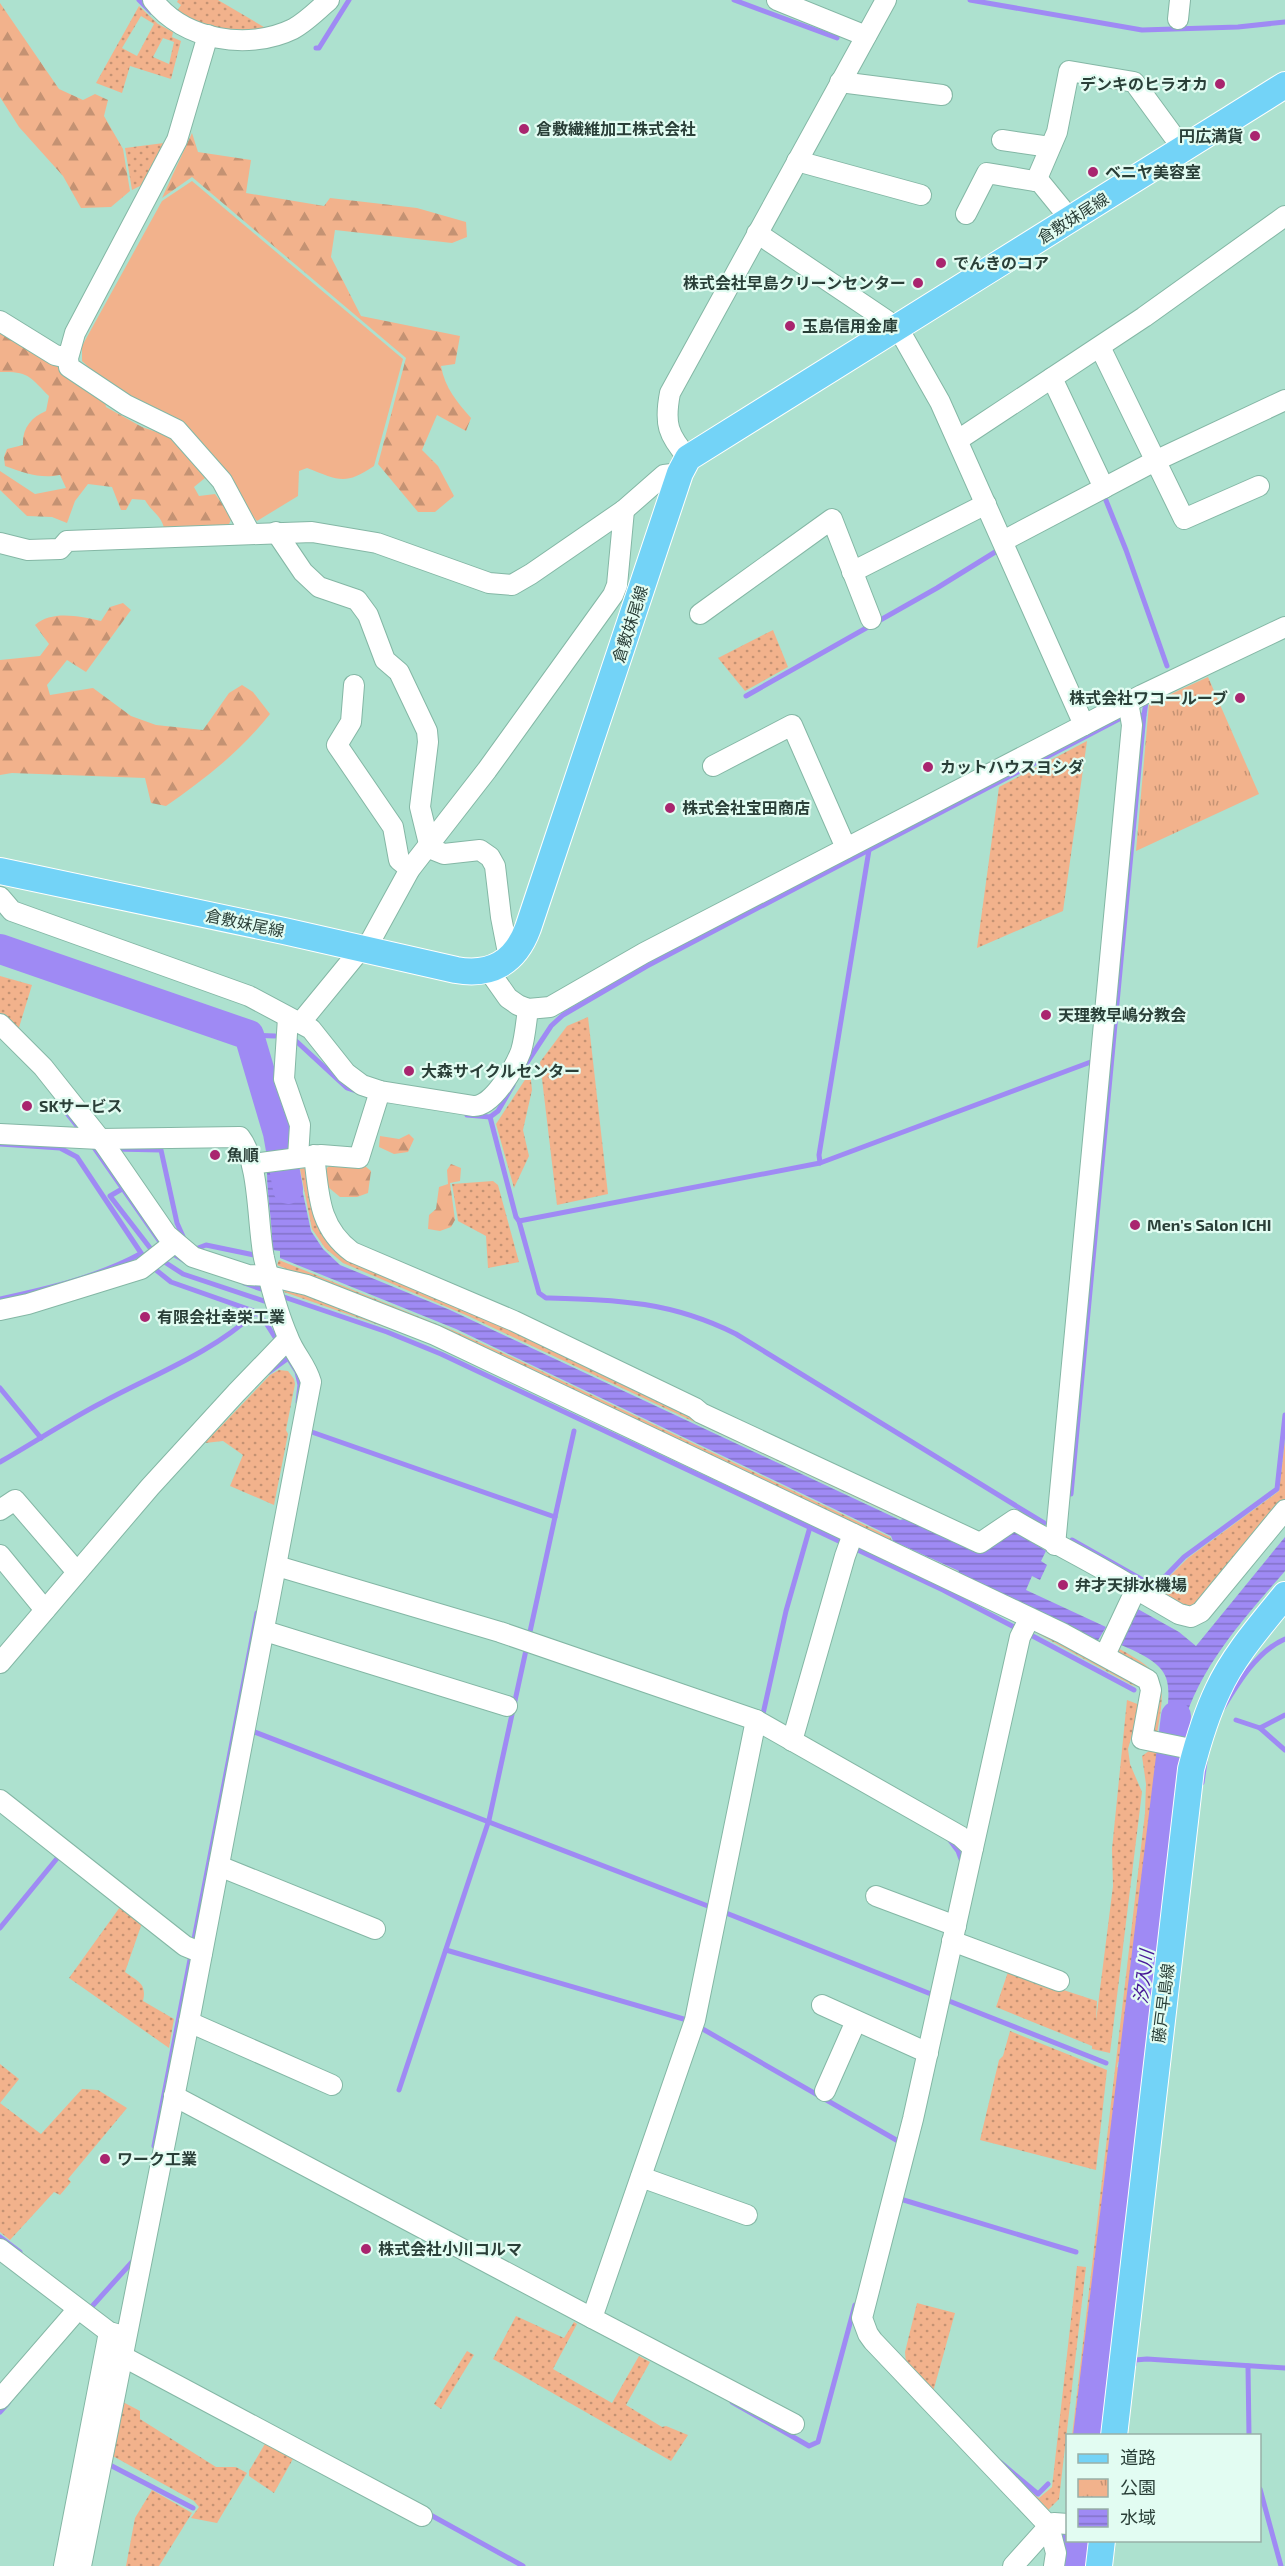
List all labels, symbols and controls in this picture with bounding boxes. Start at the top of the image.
place label: デンキのヒラオカ [1080,74,1208,93]
marker: デンキのヒラオカ [1213,77,1227,91]
place label: 倉敷繊維加工株式会社 [536,119,696,138]
marker: 倉敷繊維加工株式会社 [517,122,531,136]
place label: 円広満貨 [1179,126,1243,145]
marker: 円広満貨 [1248,129,1262,143]
place label: ベニヤ美容室 [1105,162,1201,181]
marker: ベニヤ美容室 [1086,165,1100,179]
street label: 倉敷妹尾線 [1034,188,1112,247]
place label: でんきのコア [953,253,1049,272]
marker: でんきのコア [934,256,948,270]
place label: 株式会社早島クリーンセンター [683,273,906,292]
marker: 株式会社早島クリーンセンター [911,276,925,290]
place label: 玉島信用金庫 [802,316,898,335]
marker: 玉島信用金庫 [783,319,797,333]
street label: 倉敷妹尾線 [608,583,651,665]
place label: 株式会社ワコールーブ [1069,688,1228,707]
marker: 株式会社ワコールーブ [1233,691,1247,705]
place label: カットハウスヨシダ [940,757,1084,776]
marker: カットハウスヨシダ [921,760,935,774]
place label: 株式会社宝田商店 [682,798,810,817]
marker: 株式会社宝田商店 [663,801,677,815]
street label: 倉敷妹尾線 [204,905,286,940]
place label: 天理教早嶋分教会 [1058,1005,1186,1024]
marker: 天理教早嶋分教会 [1039,1008,1053,1022]
place label: 大森サイクルセンター [421,1061,580,1080]
marker: 大森サイクルセンター [402,1064,416,1078]
place label: SKサービス [39,1096,123,1115]
marker: SKサービス [20,1099,34,1113]
place label: 魚順 [227,1145,259,1164]
marker: 魚順 [208,1148,222,1162]
place label: Men's Salon ICHI [1147,1215,1272,1234]
marker: Men's Salon ICHI [1128,1218,1142,1232]
place label: 有限会社幸栄工業 [157,1307,285,1326]
marker: 有限会社幸栄工業 [138,1310,152,1324]
place label: 弁才天排水機場 [1075,1575,1187,1594]
marker: 弁才天排水機場 [1056,1578,1070,1592]
water label: 汐入川 [1129,1947,1157,2005]
street label: 藤戸早島線 [1148,1962,1177,2044]
place label: ワーク工業 [117,2149,197,2168]
marker: ワーク工業 [98,2152,112,2166]
place label: 株式会社小川コルマ [378,2239,522,2258]
marker: 株式会社小川コルマ [359,2242,373,2256]
legend [1066,2434,1261,2542]
text: 道路 [1120,2446,1156,2468]
text: 公園 [1120,2476,1156,2498]
text: 水域 [1120,2506,1156,2528]

